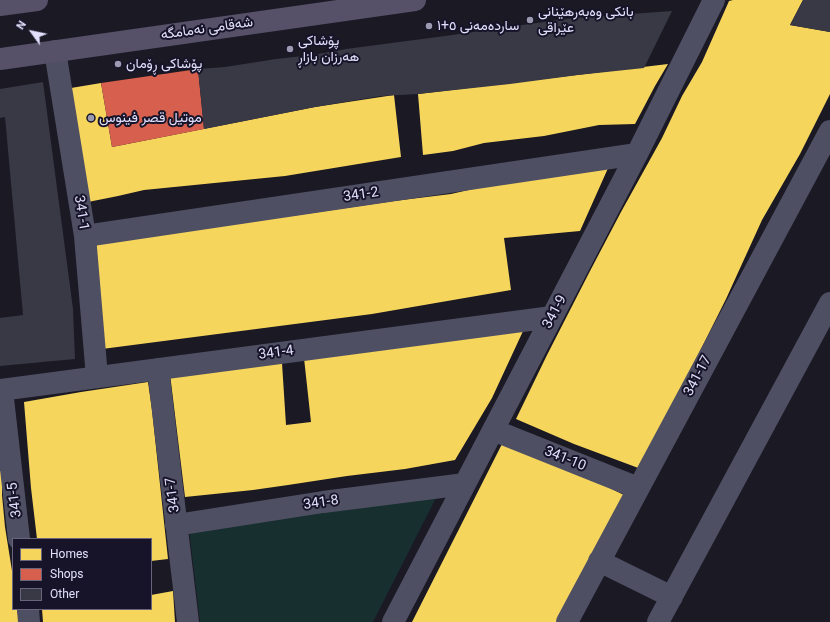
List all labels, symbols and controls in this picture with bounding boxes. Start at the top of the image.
place label: بانکی وەبەرهێنانی عێراقی [538,4,634,36]
north arrow [12,12,52,52]
street label: شەقامی نەمامگە [160,14,254,44]
marker: بانکی وەبەرهێنانی عێراقی [525,15,535,25]
text: N [14,18,29,32]
place label: ساردەمەنی ٥+١ [437,18,519,34]
marker: ساردەمەنی ٥+١ [424,21,434,31]
place label: پۆشاکی هەرزان بازاڕ [298,33,359,66]
marker: پۆشاکی هەرزان بازاڕ [285,44,295,54]
place label: پۆشاکی ڕۆمان [126,56,202,72]
marker: پۆشاکی ڕۆمان [113,59,123,69]
place label: موتيل قصر فينوس [99,110,202,126]
marker: موتيل قصر فينوس [86,113,96,123]
street label: 341-2 [342,184,380,206]
street label: 341-1 [70,194,92,232]
street label: 341-9 [539,292,571,332]
street label: 341-4 [257,343,295,363]
street label: 341-17 [680,353,716,399]
street label: 341-10 [542,443,588,475]
street label: 341-7 [163,476,183,514]
street label: 341-5 [5,481,25,519]
street label: 341-8 [302,492,340,514]
legend [12,538,152,610]
text: Homes [50,547,88,561]
text: Shops [50,567,84,581]
text: Other [50,587,79,601]

